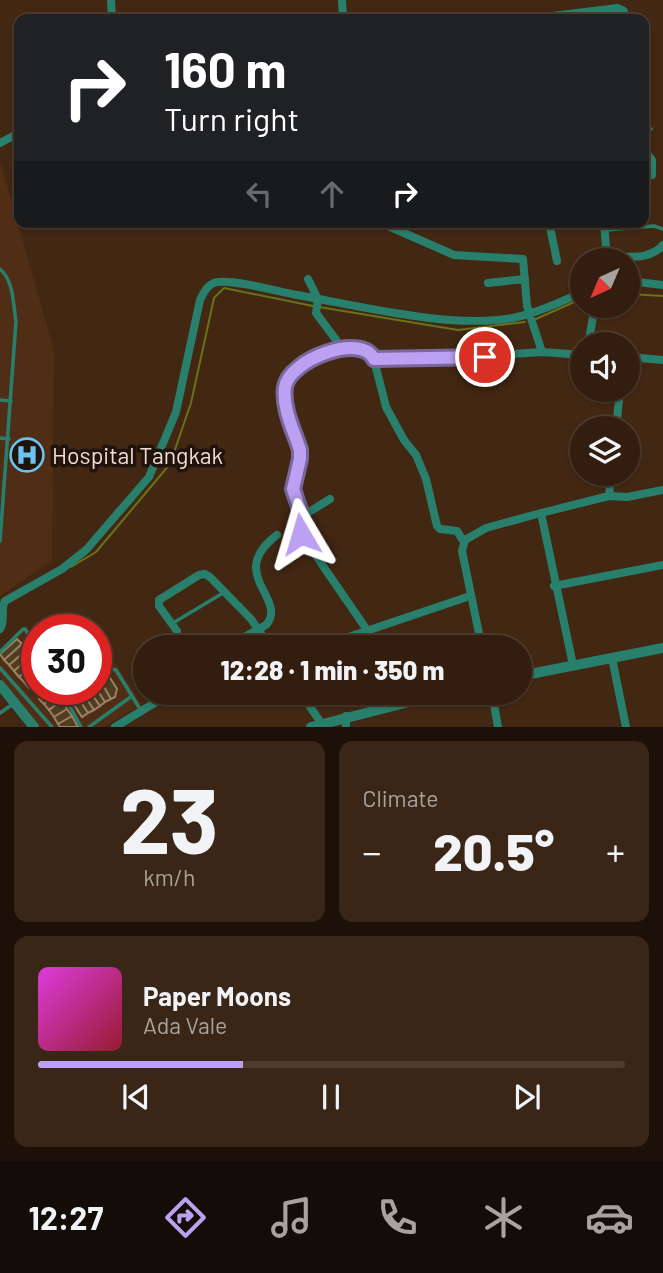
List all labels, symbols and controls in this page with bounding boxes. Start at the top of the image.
text: 160 m [164,39,286,98]
icon: right [49,42,140,133]
text: Turn right [164,99,299,137]
icon: left [240,175,278,213]
icon: ahead [313,175,351,213]
icon: right [386,175,424,213]
north arrow [570,248,640,318]
map controls [570,248,640,486]
pin [455,327,515,387]
button: sound [570,332,640,402]
icon: arrive [466,338,504,376]
button: layers [570,416,640,486]
hospital icon: Hospital Tangkak [8,436,46,474]
place label: Hospital Tangkak [52,441,223,469]
position arrow [264,497,338,571]
speed limit sign: 30 [21,614,112,705]
text: 12:28 · 1 min · 350 m [221,654,444,685]
text: 23 [120,763,219,872]
text: Climate [363,784,439,812]
text: 20.5° [433,819,554,881]
text: − [363,828,382,874]
text: + [606,828,625,874]
text: km/h [143,863,195,891]
text: Paper Moons [143,980,291,1011]
text: Ada Vale [143,1011,227,1039]
icon: previous [117,1078,155,1116]
icon: pause [312,1078,350,1116]
icon: next [508,1078,546,1116]
icon: directions [161,1193,210,1242]
icon: music [267,1193,316,1242]
icon: phone [373,1193,422,1242]
icon: climate [479,1193,528,1242]
icon: car [585,1193,634,1242]
text: 12:27 [29,1198,103,1236]

